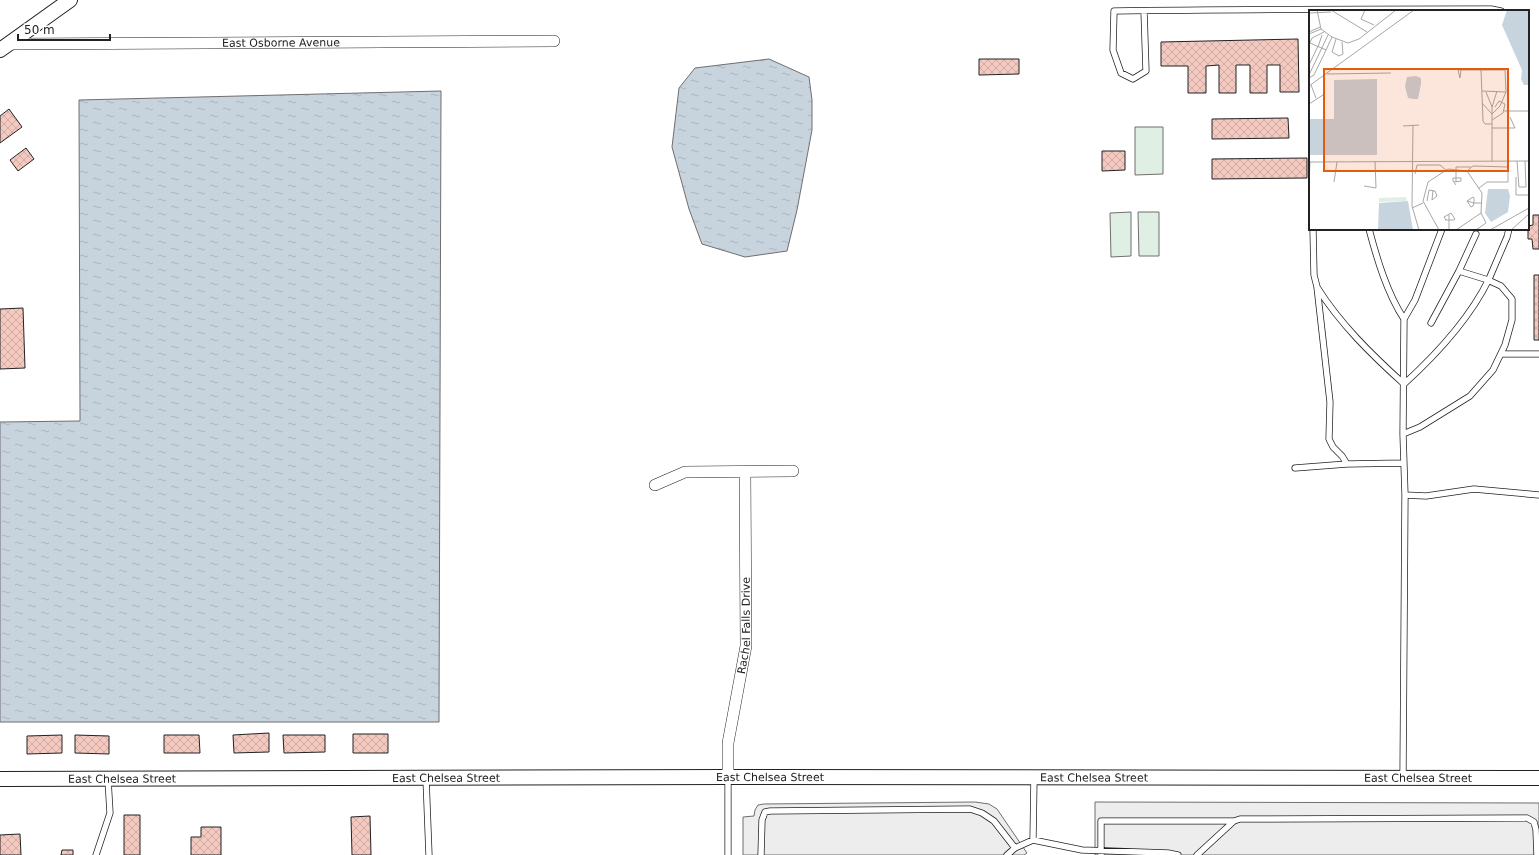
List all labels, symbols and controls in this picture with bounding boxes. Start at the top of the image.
inset map [1309,10,1529,230]
scale bar [18,16,110,42]
text: 50 m [24,23,55,37]
street label: East Osborne Avenue [222,36,340,50]
street label: Rachel Falls Drive [735,577,753,675]
street label: East Chelsea Street [716,771,825,784]
street label: East Chelsea Street [1040,771,1149,785]
street label: East Chelsea Street [392,772,501,785]
street label: East Chelsea Street [1364,772,1473,785]
street label: East Chelsea Street [68,773,177,786]

